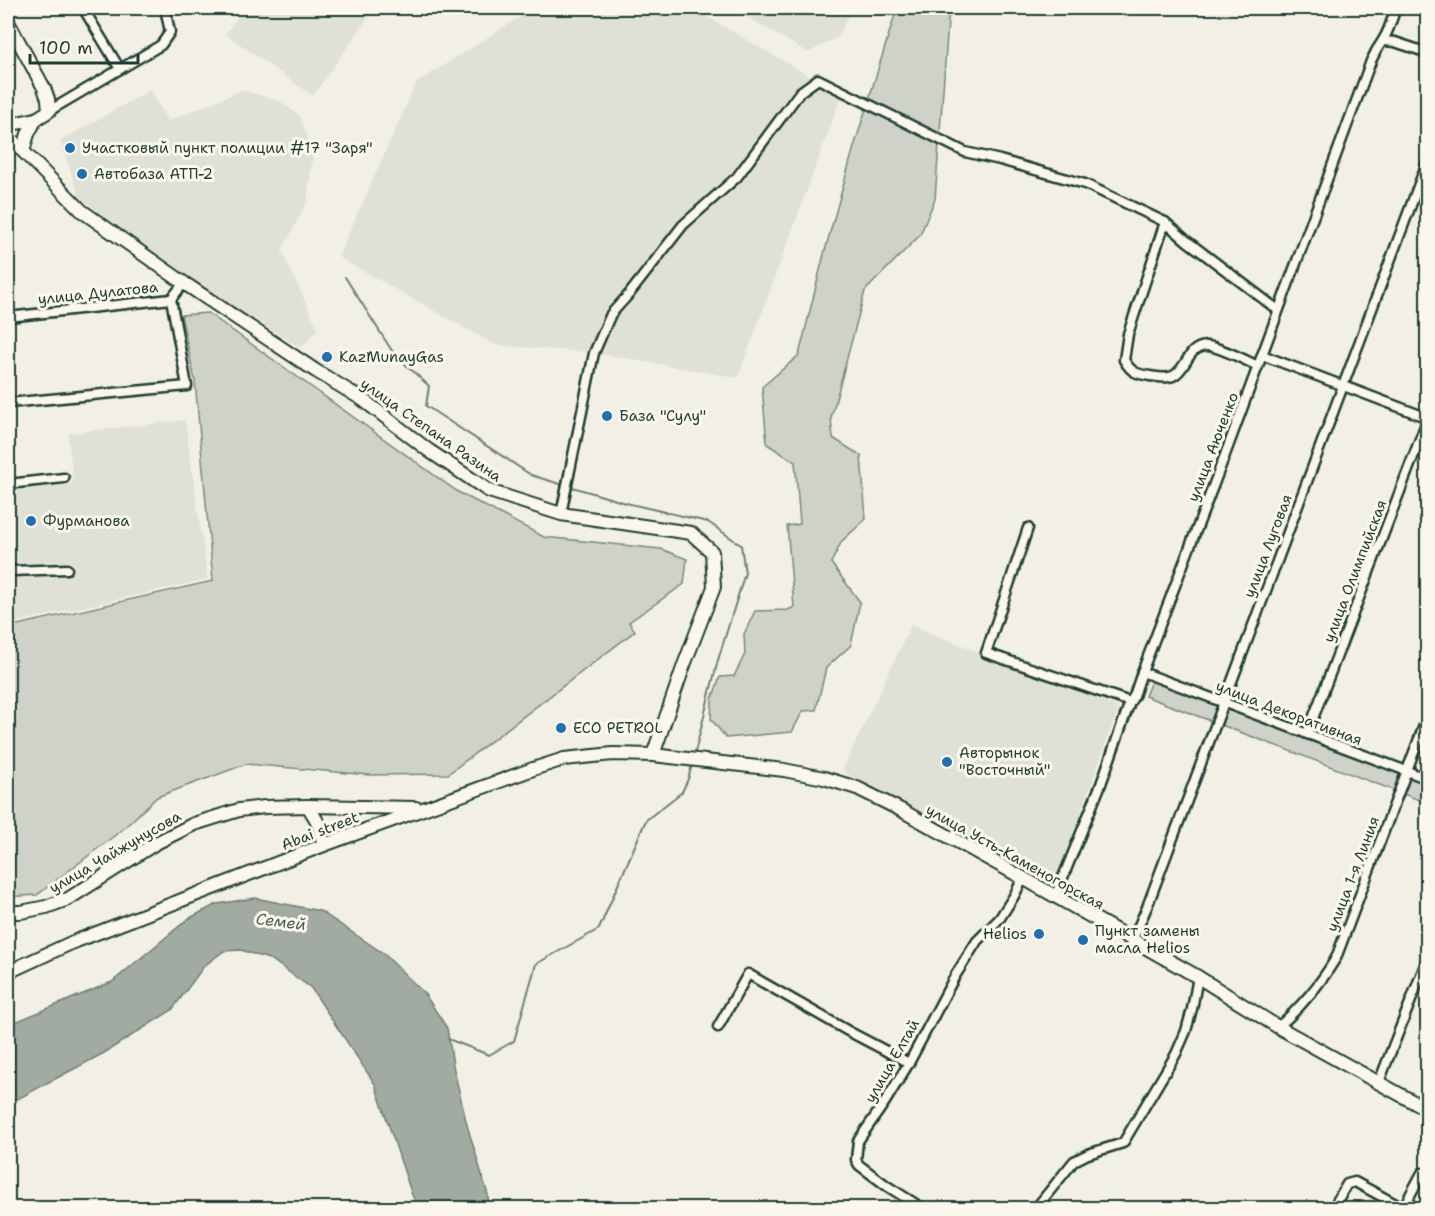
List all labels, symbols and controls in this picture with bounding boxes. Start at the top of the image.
scale bar [30,27,138,65]
text: 100 m [39,36,93,60]
place label: Участковый пункт полиции #17 "Заря" [82,138,373,158]
marker: Участковый пункт полиции #17 "Заря" [63,141,77,155]
place label: Автобаза АТП-2 [94,164,213,184]
marker: Автобаза АТП-2 [75,167,89,181]
street label: улица Дулатова [37,277,160,309]
place label: KazMunayGas [339,347,444,367]
marker: KazMunayGas [320,350,334,364]
street label: улица Степана Разина [356,374,506,487]
street label: улица Аюченко [1183,389,1243,505]
place label: База "Сулу" [619,406,706,426]
marker: База "Сулу" [600,409,614,423]
street label: улица Луговая [1239,491,1297,601]
street label: улица Олимпийская [1319,497,1391,645]
place label: Фурманова [43,511,130,531]
marker: Фурманова [24,514,38,528]
street label: улица Декоративная [1213,676,1365,750]
place label: ECO PETROL [573,718,663,738]
marker: ECO PETROL [554,721,568,735]
place label: Авторынок "Восточный" [959,743,1050,780]
marker: Авторынок "Восточный" [940,755,954,769]
street label: улица Усть-Каменогорская [922,800,1108,914]
street label: улица Чайжунусова [45,806,185,898]
street label: Abai street [278,807,362,855]
street label: улица 1-я Линия [1322,813,1384,935]
water label: Семей [255,908,307,935]
place label: Пункт замены масла Helios [1095,921,1200,958]
place label: Helios [983,924,1027,944]
marker: Helios [1032,927,1046,941]
marker: Пункт замены масла Helios [1076,933,1090,947]
street label: улица Елтай [860,1015,924,1107]

